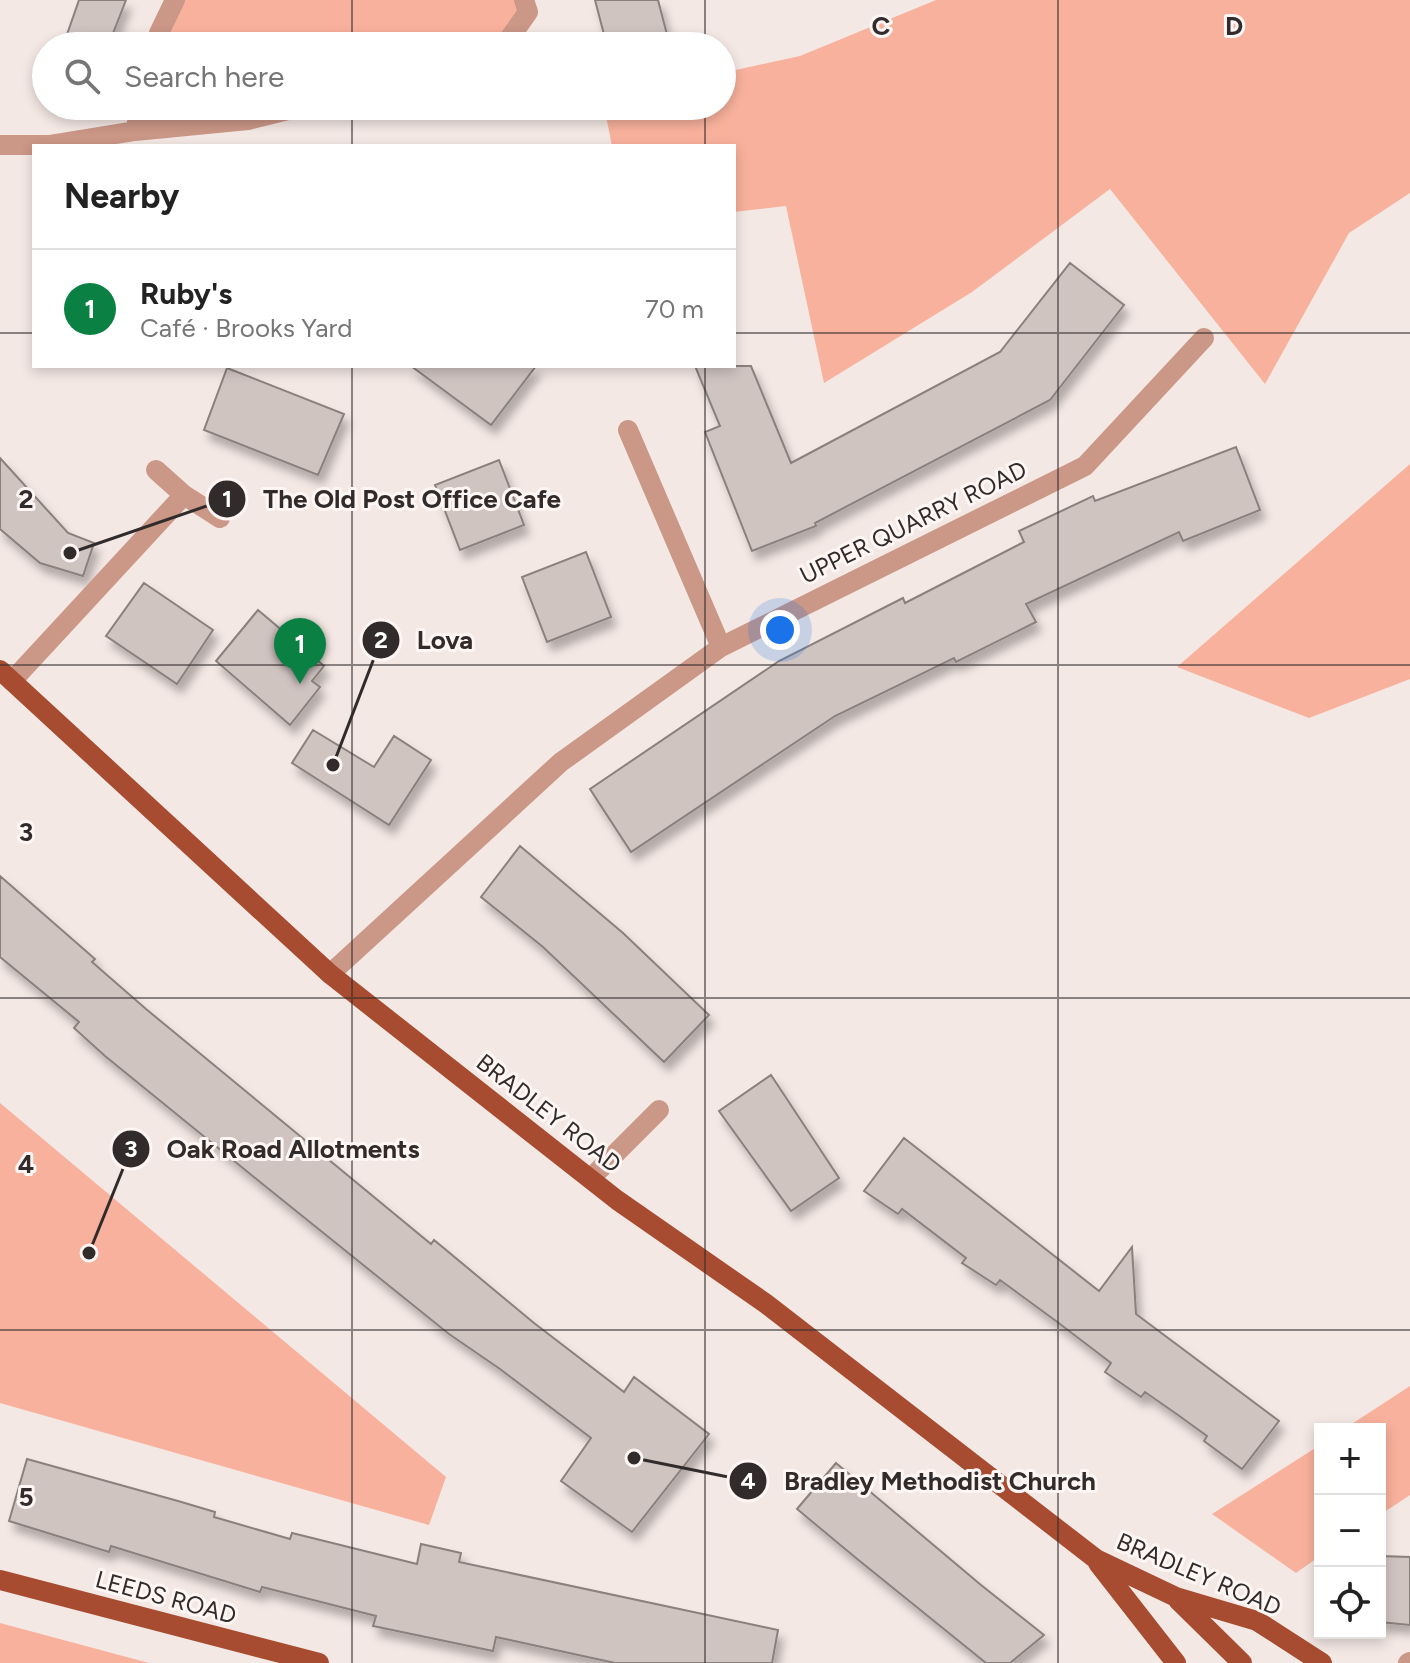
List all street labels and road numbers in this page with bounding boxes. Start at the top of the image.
street label: UPPER QUARRY ROAD [795,454,1031,590]
street label: BRADLEY ROAD [471,1047,627,1179]
street label: BRADLEY ROAD [1112,1526,1286,1622]
street label: LEEDS ROAD [92,1564,240,1630]

